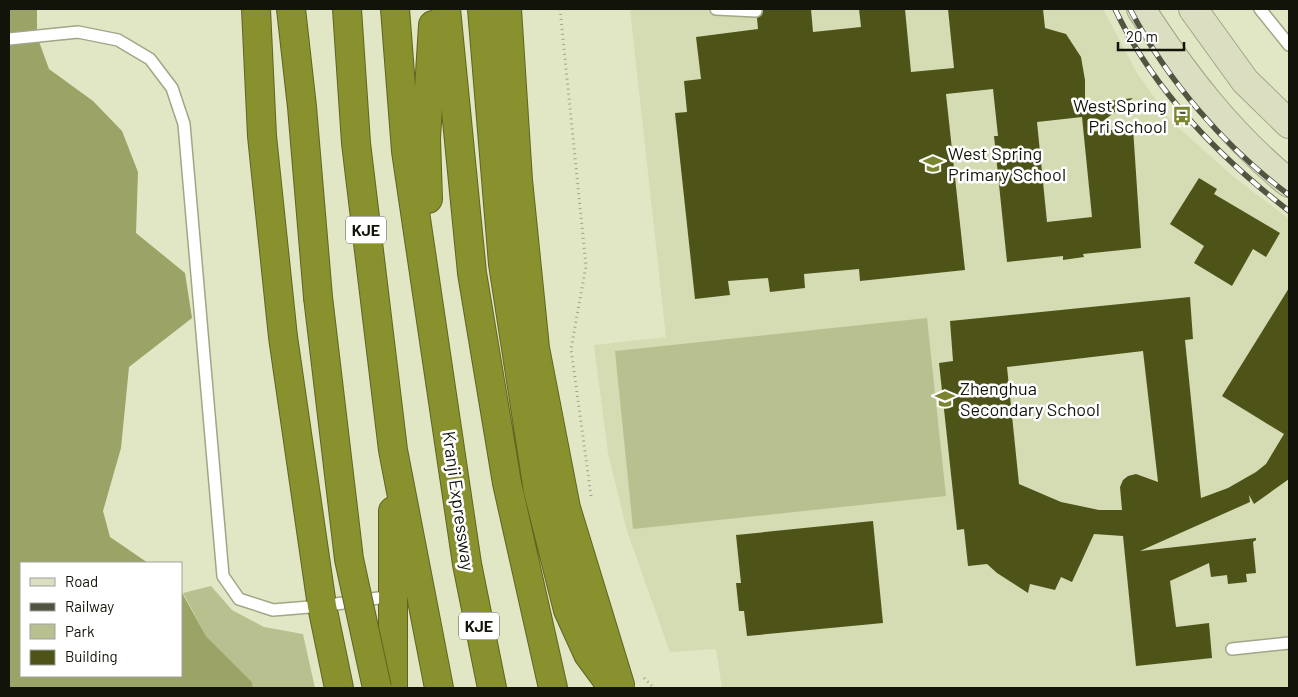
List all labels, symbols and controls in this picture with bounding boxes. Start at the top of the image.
scale bar [1118,20,1184,52]
text: 20 m [1126,27,1158,45]
place label: West Spring Pri School [1073,94,1167,137]
bus stop icon: West Spring Pri School [1171,105,1193,127]
place label: West Spring Primary School [948,142,1066,185]
school or university icon: West Spring Primary School [922,153,944,175]
road number: KJE [346,216,386,244]
place label: Zhenghua Secondary School [960,377,1100,420]
school or university icon: Zhenghua Secondary School [934,388,956,410]
street label: Kranji Expressway [438,430,480,572]
legend [20,562,182,677]
text: Road [65,572,98,590]
text: Railway [65,597,114,615]
road number: KJE [459,612,499,640]
text: Park [65,622,95,640]
text: Building [65,647,118,665]

